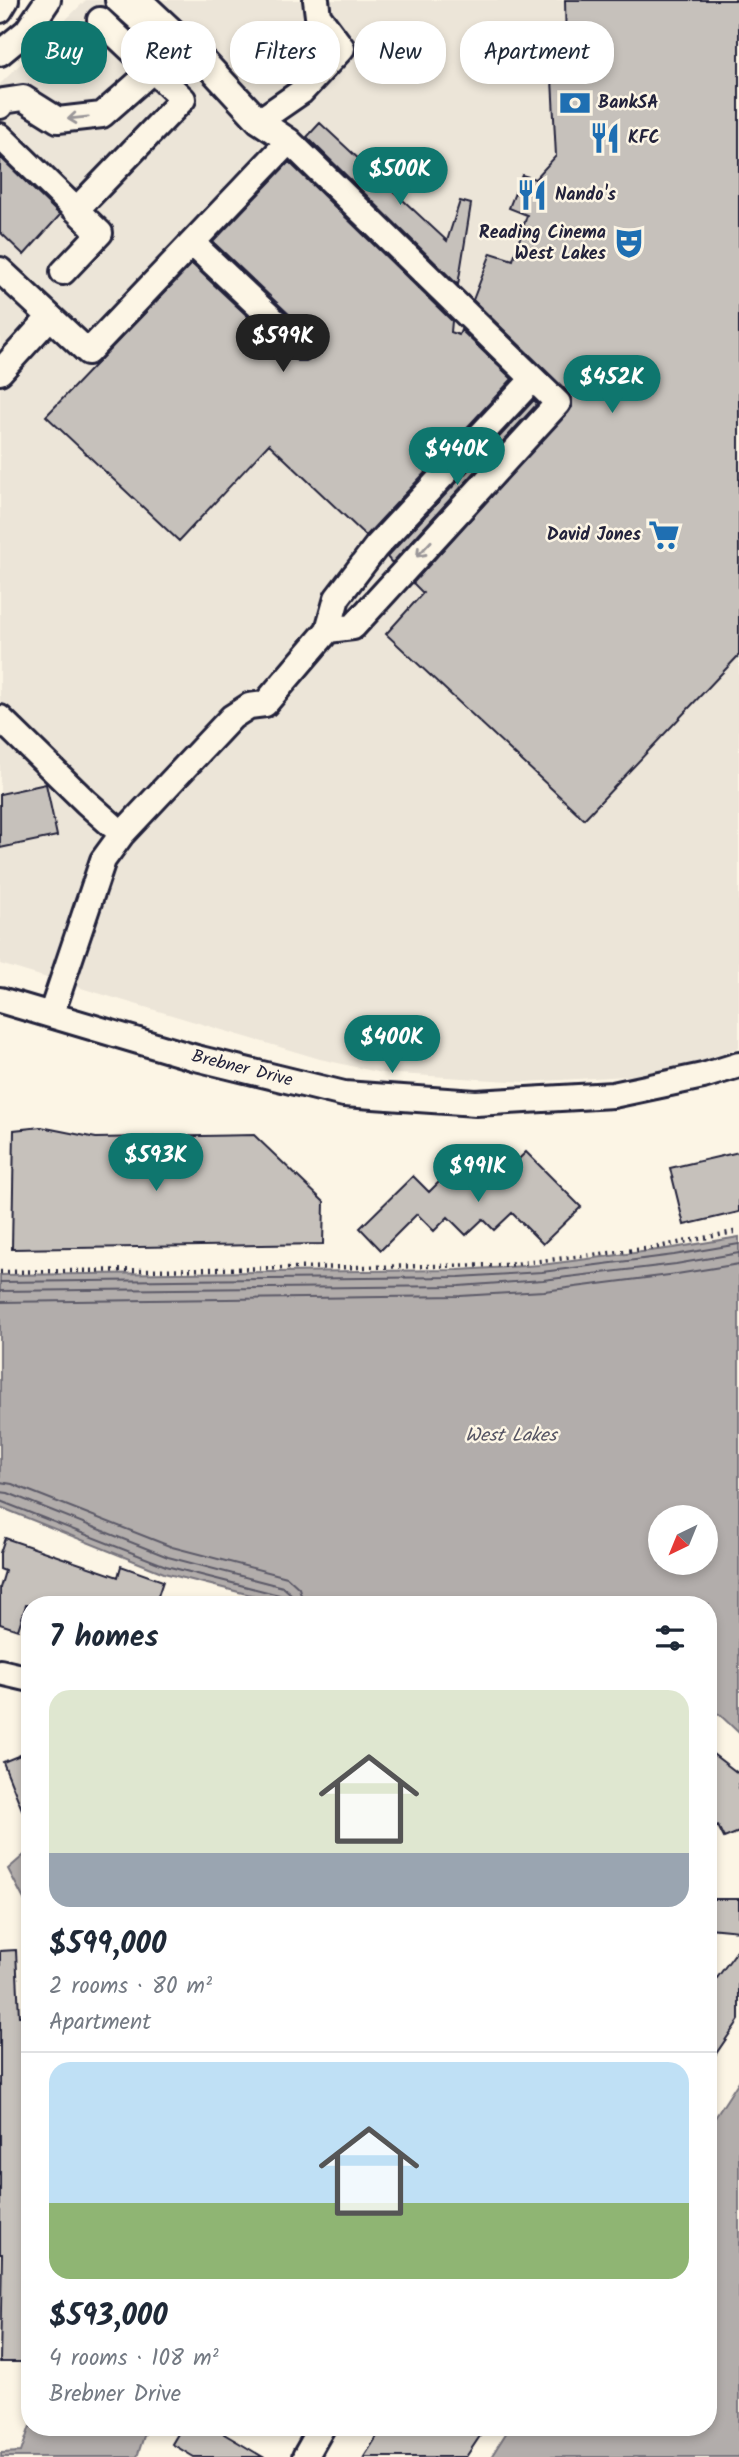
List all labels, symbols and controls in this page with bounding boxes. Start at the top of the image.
chip: Buy [21,21,107,84]
chip: Rent [121,21,216,84]
chip: Filters [230,21,340,84]
chip: New [354,21,446,84]
chip: Apartment [460,21,614,84]
bank icon: BankSA [558,86,592,120]
place label: BankSA [598,89,659,118]
one-way arrow [67,112,90,125]
restaurant icon: KFC [588,121,622,155]
place label: KFC [628,124,660,153]
pin: $500K [351,148,449,207]
text: $500K [369,152,431,188]
restaurant icon: Nando's [515,178,549,212]
place label: Nando's [555,181,616,210]
place label: Reading Cinema West Lakes [479,219,607,269]
theatre icon: Reading Cinema West Lakes [612,226,646,260]
pin: $599K [234,314,332,374]
text: $599K [252,319,314,355]
pin: $452K [563,356,661,415]
text: $452K [579,360,645,396]
pin: $440K [408,428,506,487]
text: $440K [425,432,489,468]
supermarket icon: David Jones [647,518,681,552]
place label: David Jones [547,521,642,550]
one-way arrow [416,540,432,558]
pin: $400K [343,1016,441,1075]
text: $400K [360,1020,424,1056]
street label: Brebner Drive [188,1042,296,1096]
pin: $593K [107,1134,205,1193]
text: $593K [124,1138,188,1174]
pin: $991K [429,1144,527,1204]
text: $991K [449,1149,507,1185]
water label: West Lakes [465,1421,559,1451]
north arrow [648,1505,718,1575]
map controls [648,1505,718,1575]
text: 7 homes [49,1614,159,1662]
icon: filters [651,1619,689,1657]
icon: home [306,1736,432,1862]
text: $599,000 [49,1921,166,1969]
text: 2 rooms · 80 m² [49,1969,212,2005]
text: Apartment [49,2005,151,2041]
icon: home [306,2108,432,2234]
text: $593,000 [49,2293,168,2341]
text: 4 rooms · 108 m² [49,2341,219,2377]
text: Brebner Drive [49,2377,181,2413]

